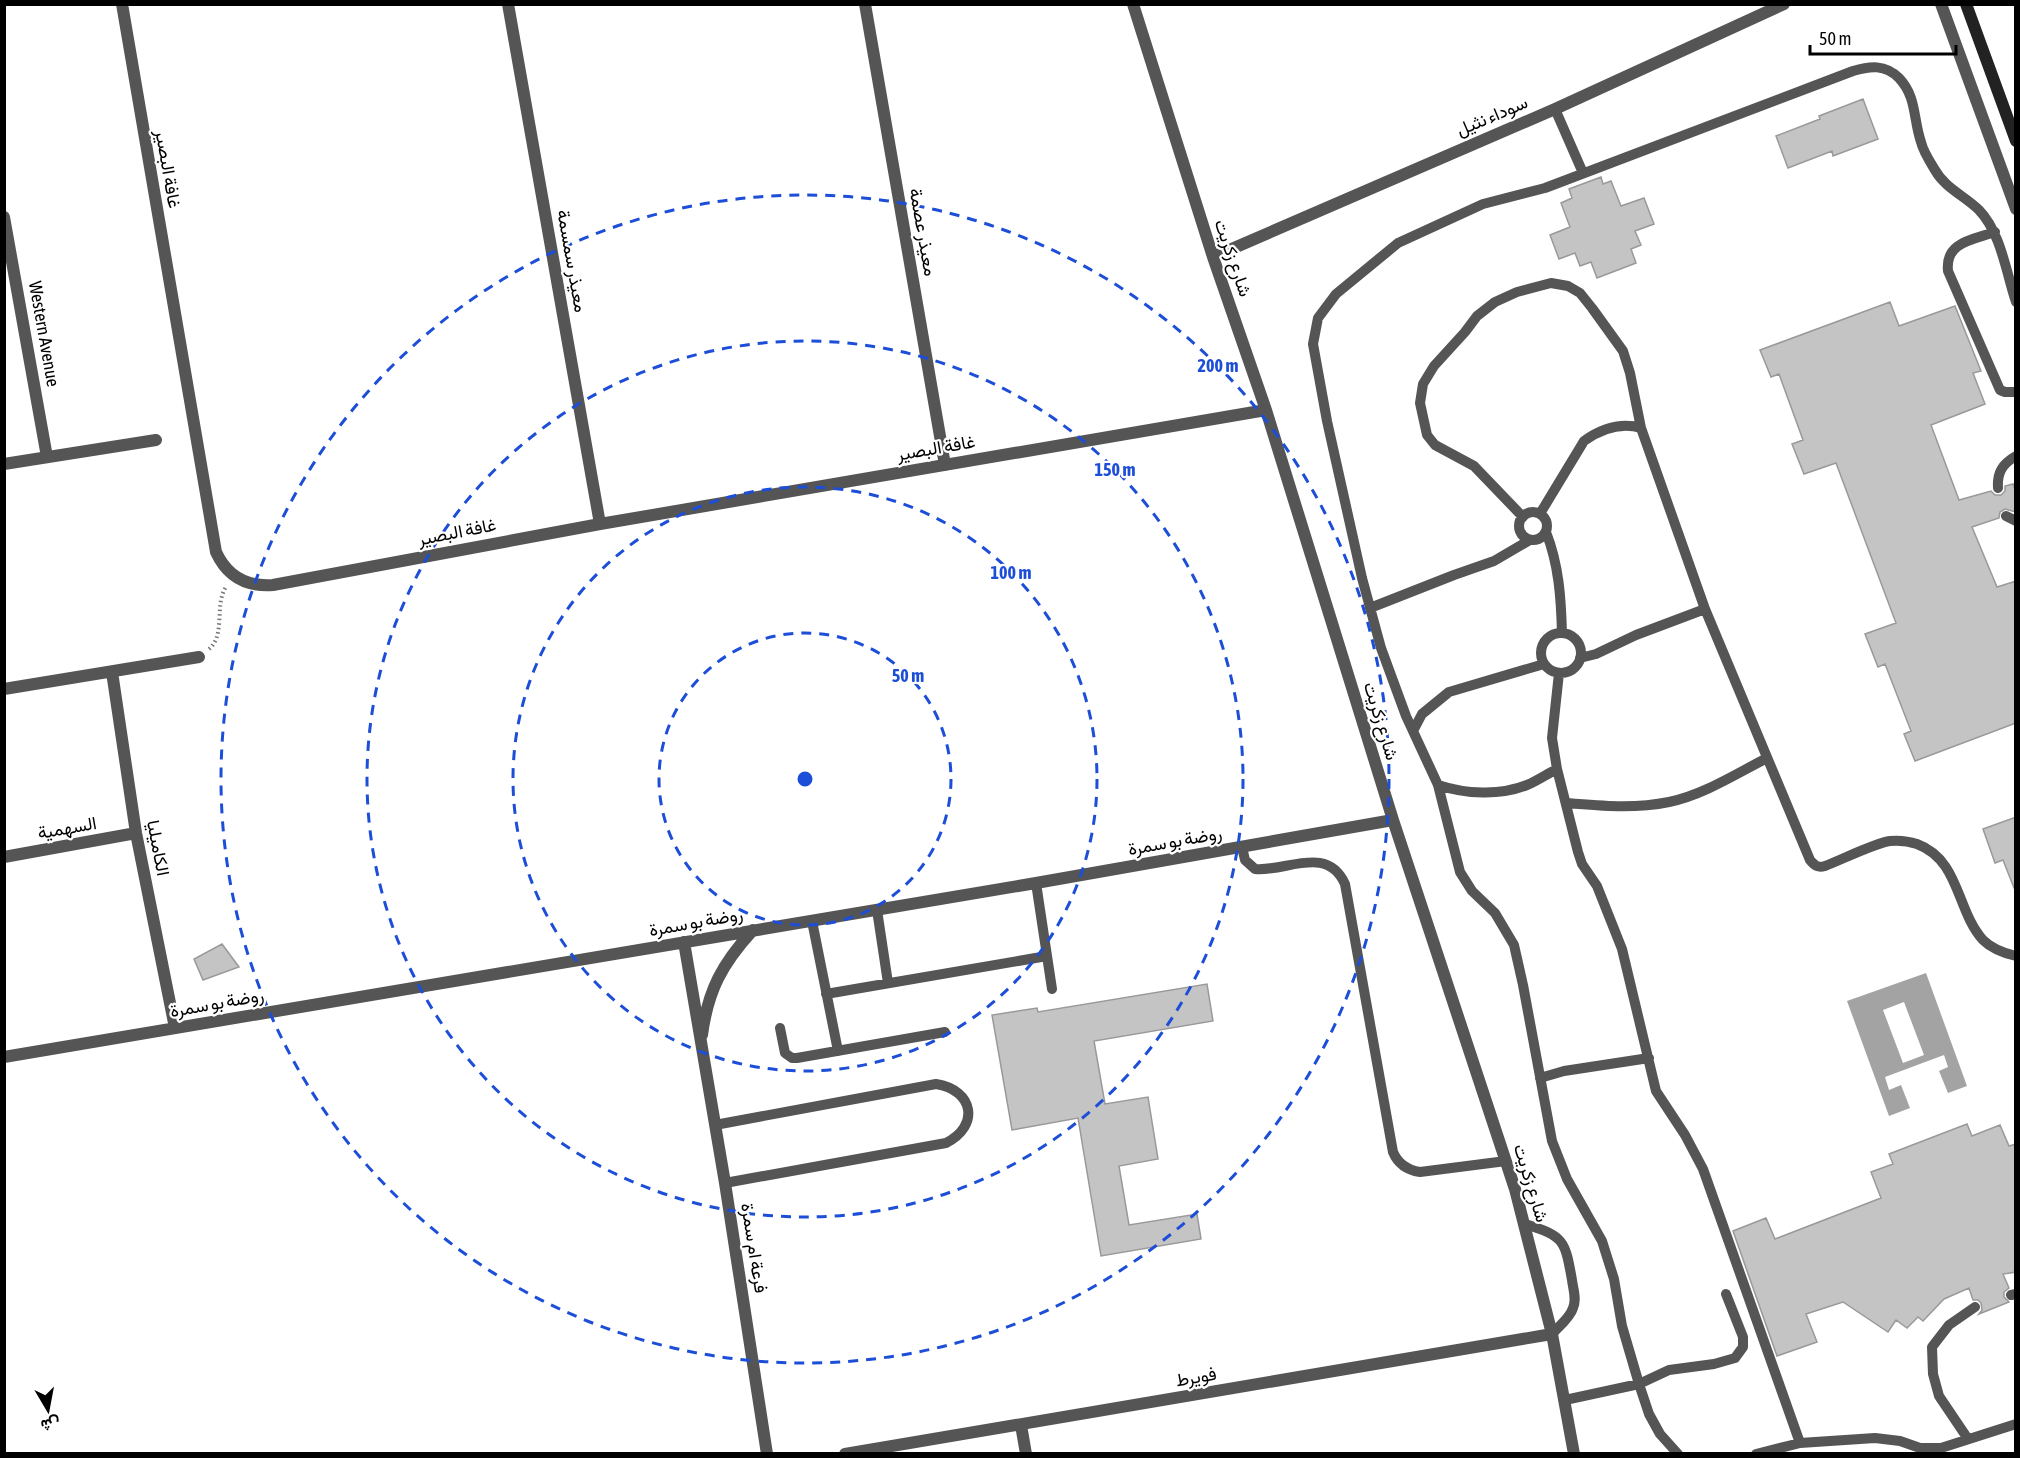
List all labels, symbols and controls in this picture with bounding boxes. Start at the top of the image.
scale bar [1810,18,1956,56]
text: 50 m [1819,28,1851,49]
street label: سوداء نثيل [1453,91,1531,141]
street label: غافة البصير [150,127,186,210]
street label: معيذر عصمة [904,186,942,278]
street label: معيذر سمسمة [552,208,592,314]
street label: شارع زكريت [1209,216,1256,300]
street label: Western Avenue [25,280,64,388]
text: 200 m [1198,355,1238,376]
street label: غافة البصير [894,430,977,466]
text: 150 m [1095,459,1135,480]
street label: غافة البصير [415,514,498,551]
text: 100 m [991,562,1031,583]
text: 50 m [892,665,924,686]
street label: شارع زكريت [1358,679,1403,763]
centre of rings [795,769,815,789]
street label: السهمية [36,812,98,844]
street label: الكاميليا [143,818,174,878]
street label: روضة بو سمرة [1126,822,1224,860]
street label: روضة بو سمرة [647,903,745,941]
street label: روضة بو سمرة [168,984,266,1022]
street label: شارع زكريت [1508,1141,1553,1225]
street label: فرعة ام سمرة [735,1201,772,1295]
street label: فويرط [1174,1363,1218,1391]
north arrow [18,1380,78,1440]
text: ش [39,1413,62,1435]

